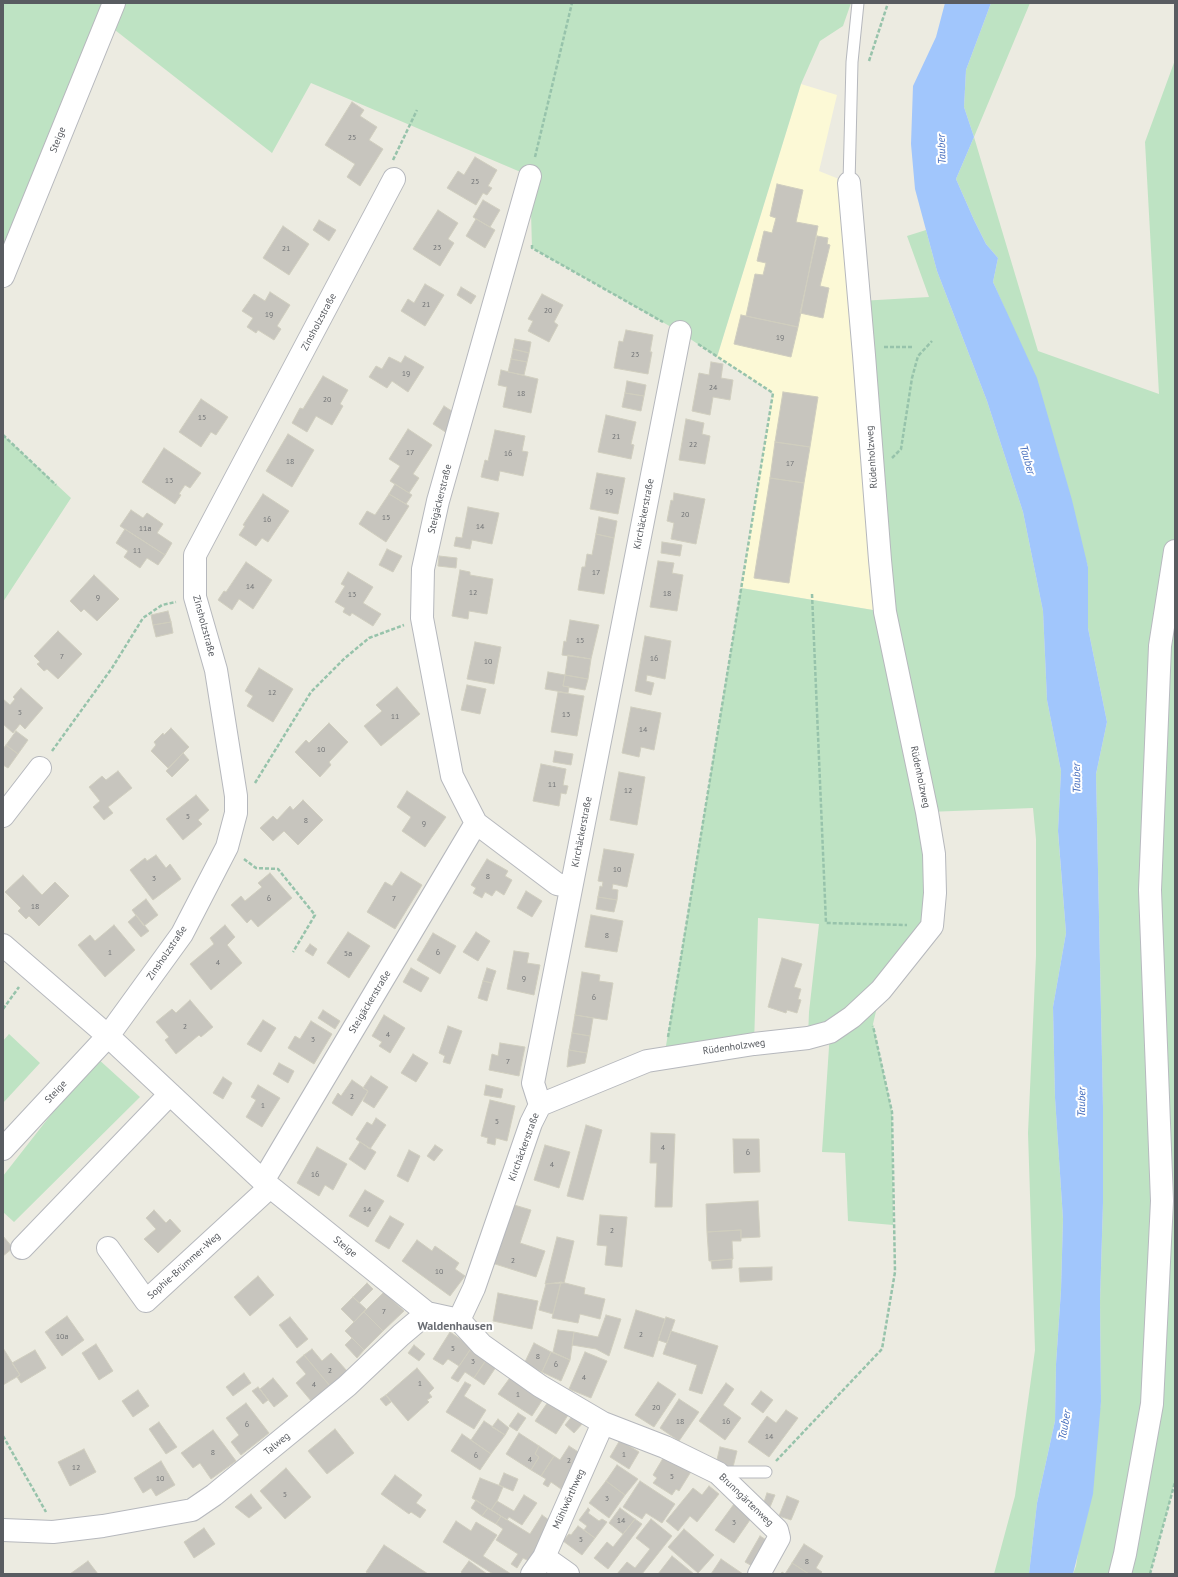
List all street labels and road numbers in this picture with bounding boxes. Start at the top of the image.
street label: Steige [47,125,69,155]
street label: Zinsholzstraße [299,291,339,353]
street label: Rüdenholzweg [864,425,880,489]
street label: Steigäckerstraße [426,463,454,535]
street label: Kirchäckerstraße [631,478,657,550]
street label: Zinsholzstraße [190,594,218,658]
street label: Rüdenholzweg [908,745,932,809]
street label: Kirchäckerstraße [569,796,595,868]
street label: Zinsholzstraße [144,924,190,982]
street label: Steigäckerstraße [346,968,394,1036]
street label: Rüdenholzweg [702,1037,766,1057]
street label: Steige [42,1078,70,1106]
street label: Kirchäckerstraße [506,1111,542,1183]
street label: Sophie-Brümmer-Weg [145,1230,223,1302]
street label: Steige [331,1234,359,1260]
street label: Talweg [262,1430,292,1458]
street label: Mühlwörthweg [550,1467,588,1531]
street label: Brunngärtenweg [716,1471,776,1529]

